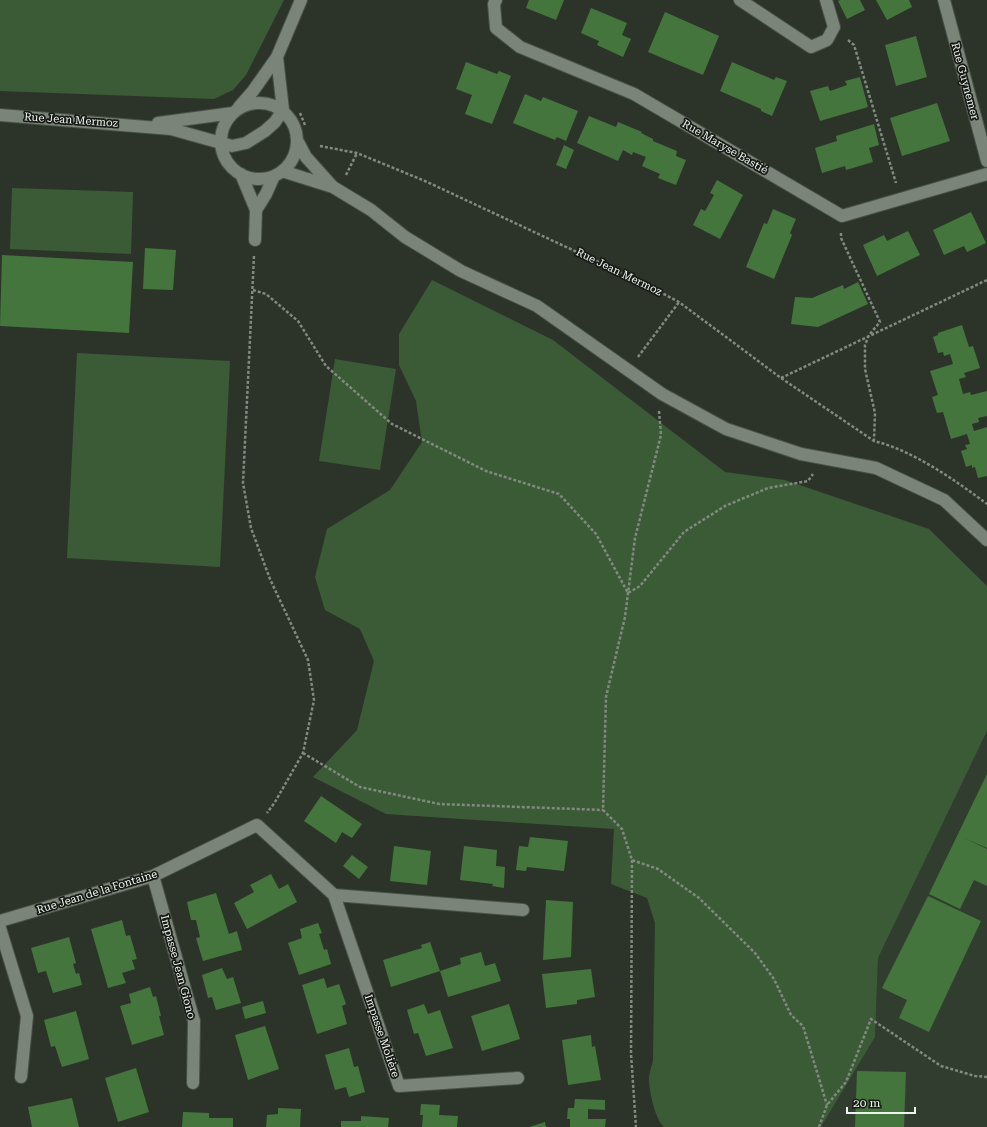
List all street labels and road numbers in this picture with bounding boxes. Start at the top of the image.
street label: Rue Guynemer [948,41,982,121]
street label: Rue Jean Mermoz [24,110,118,130]
street label: Rue Maryse Bastié [680,117,770,177]
street label: Rue Jean Mermoz [574,246,664,298]
street label: Rue Jean de la Fontaine [35,867,159,917]
street label: Impasse Jean Giono [158,914,198,1021]
street label: Impasse Molière [362,993,402,1079]

